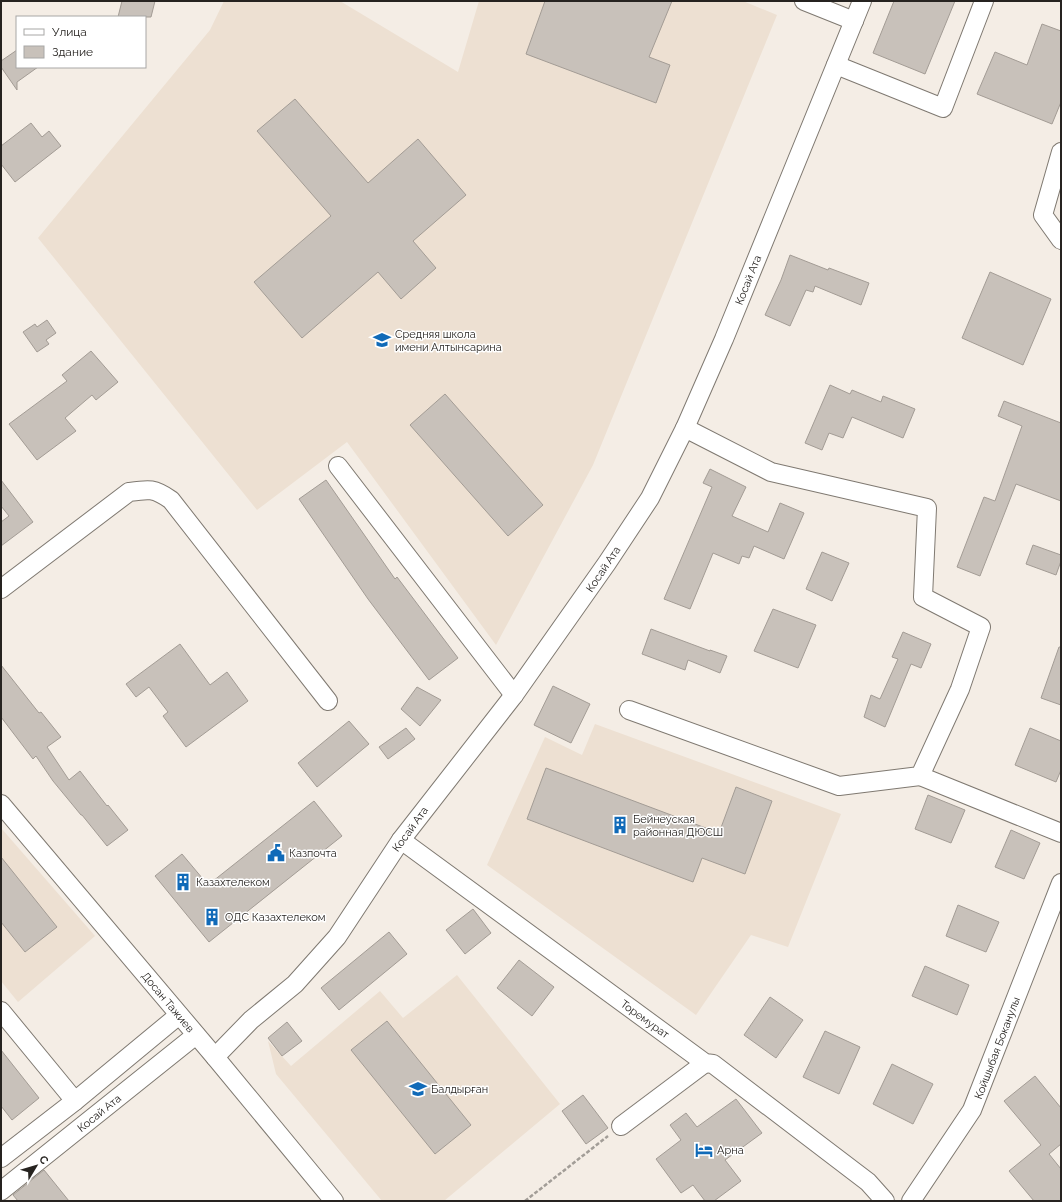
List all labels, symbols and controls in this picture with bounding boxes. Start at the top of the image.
legend [16,16,146,68]
text: Улица [52,25,87,39]
text: Здание [52,45,93,59]
street label: Косай Ата [733,253,764,307]
place label: Средняя школа имени Алтынсарина [395,328,502,354]
school or university icon: Средняя школа имени Алтынсарина [372,330,392,350]
street label: Косай Ата [583,544,623,595]
street label: Косай Ата [390,804,431,854]
place label: Бейнеуская районная ДЮСШ [633,813,723,839]
building icon: Бейнеуская районная ДЮСШ [610,815,630,835]
public building icon: Казпочта [266,843,286,863]
place label: Казпочта [289,847,337,860]
building icon: Казахтелеком [173,872,193,892]
place label: Казахтелеком [196,876,270,889]
building icon: ОДС Казахтелеком [202,907,222,927]
place label: ОДС Казахтелеком [225,911,326,924]
street label: Досан Тажиев [139,969,197,1035]
street label: Койшыбая Боканулы [972,995,1023,1101]
street label: Торемурат [618,997,672,1042]
school or university icon: Балдырған [408,1079,428,1099]
place label: Балдырған [431,1083,488,1096]
street label: Косай Ата [75,1092,124,1135]
hotel icon: Арна [694,1140,714,1160]
place label: Арна [717,1144,744,1157]
north arrow [16,1146,56,1186]
text: С [36,1153,51,1167]

